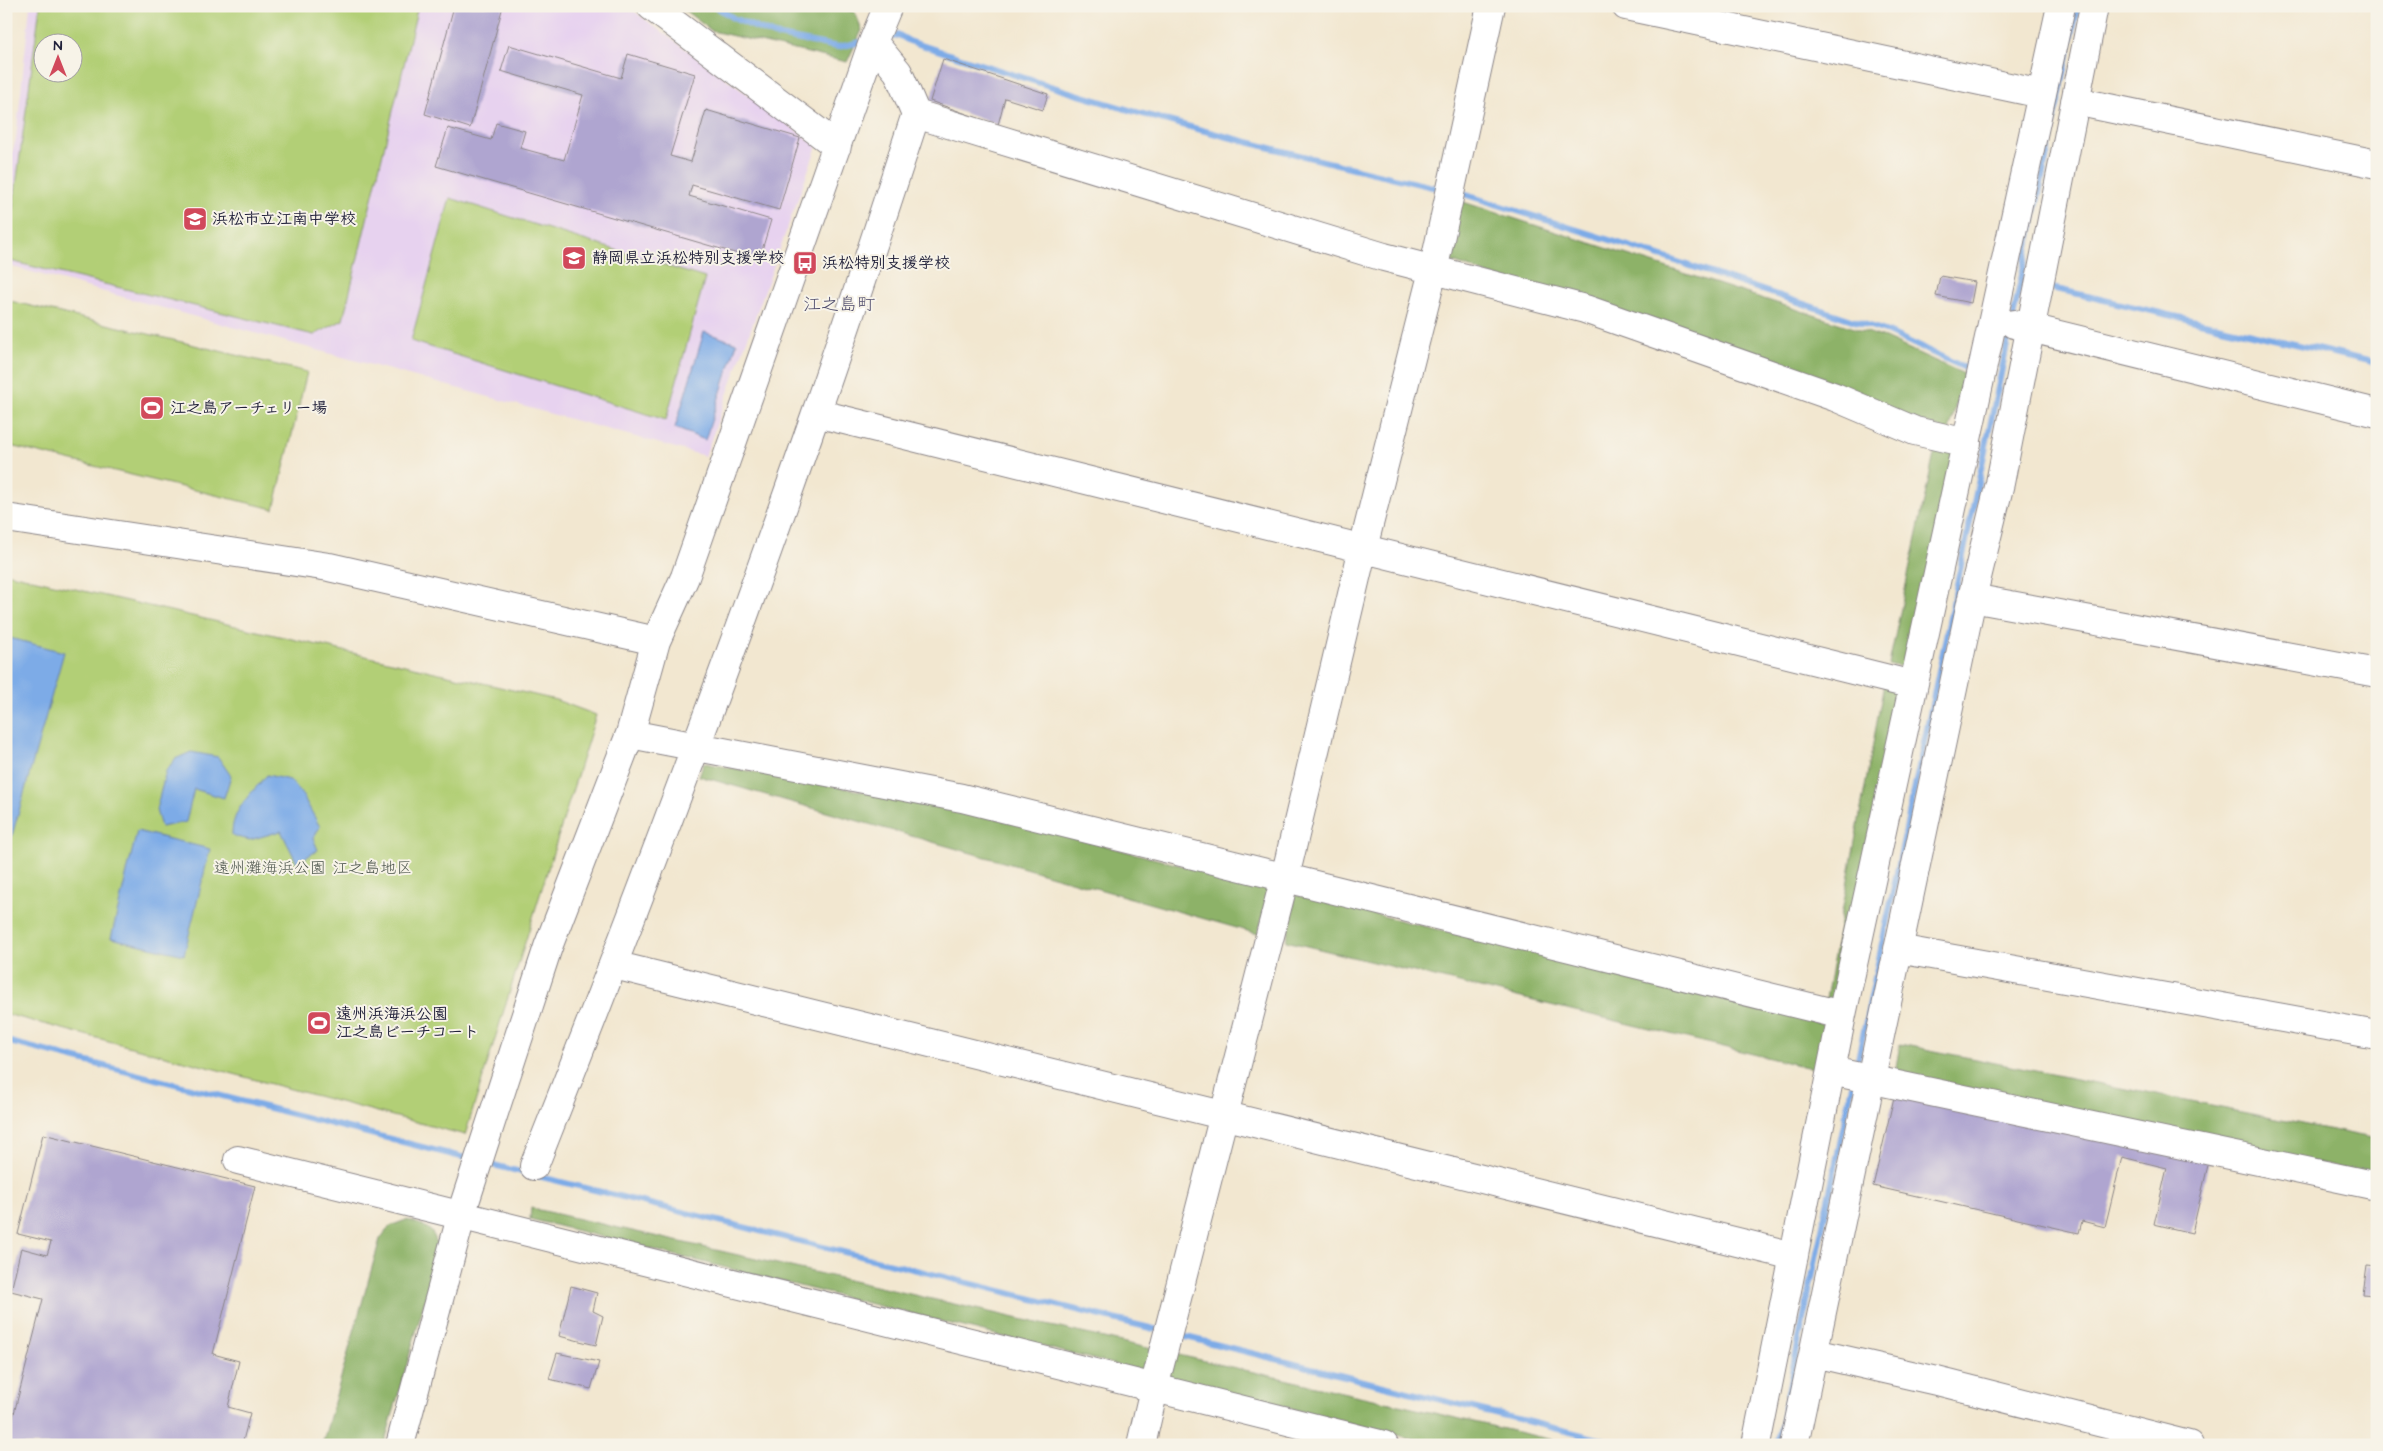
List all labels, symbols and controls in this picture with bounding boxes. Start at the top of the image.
north arrow [32,32,82,82]
text: N [54,36,63,56]
school or university icon: 浜松市立江南中学校 [182,206,208,232]
place label: 浜松市立江南中学校 [212,208,356,230]
school or university icon: 静岡県立浜松特別支援学校 [561,245,587,271]
place label: 静岡県立浜松特別支援学校 [592,247,784,269]
bus stop icon: 浜松特別支援学校 [792,250,818,276]
place label: 浜松特別支援学校 [822,252,950,274]
district label: 江之島町 [803,292,875,317]
sports icon: 江之島アーチェリー場 [139,395,165,421]
place label: 江之島アーチェリー場 [170,397,327,419]
park label: 遠州灘海浜公園 江之島地区 [214,857,412,879]
place label: 遠州浜海浜公園 江之島ビーチコート [336,1003,479,1043]
sports icon: 遠州浜海浜公園 江之島ビーチコート [306,1010,332,1036]

